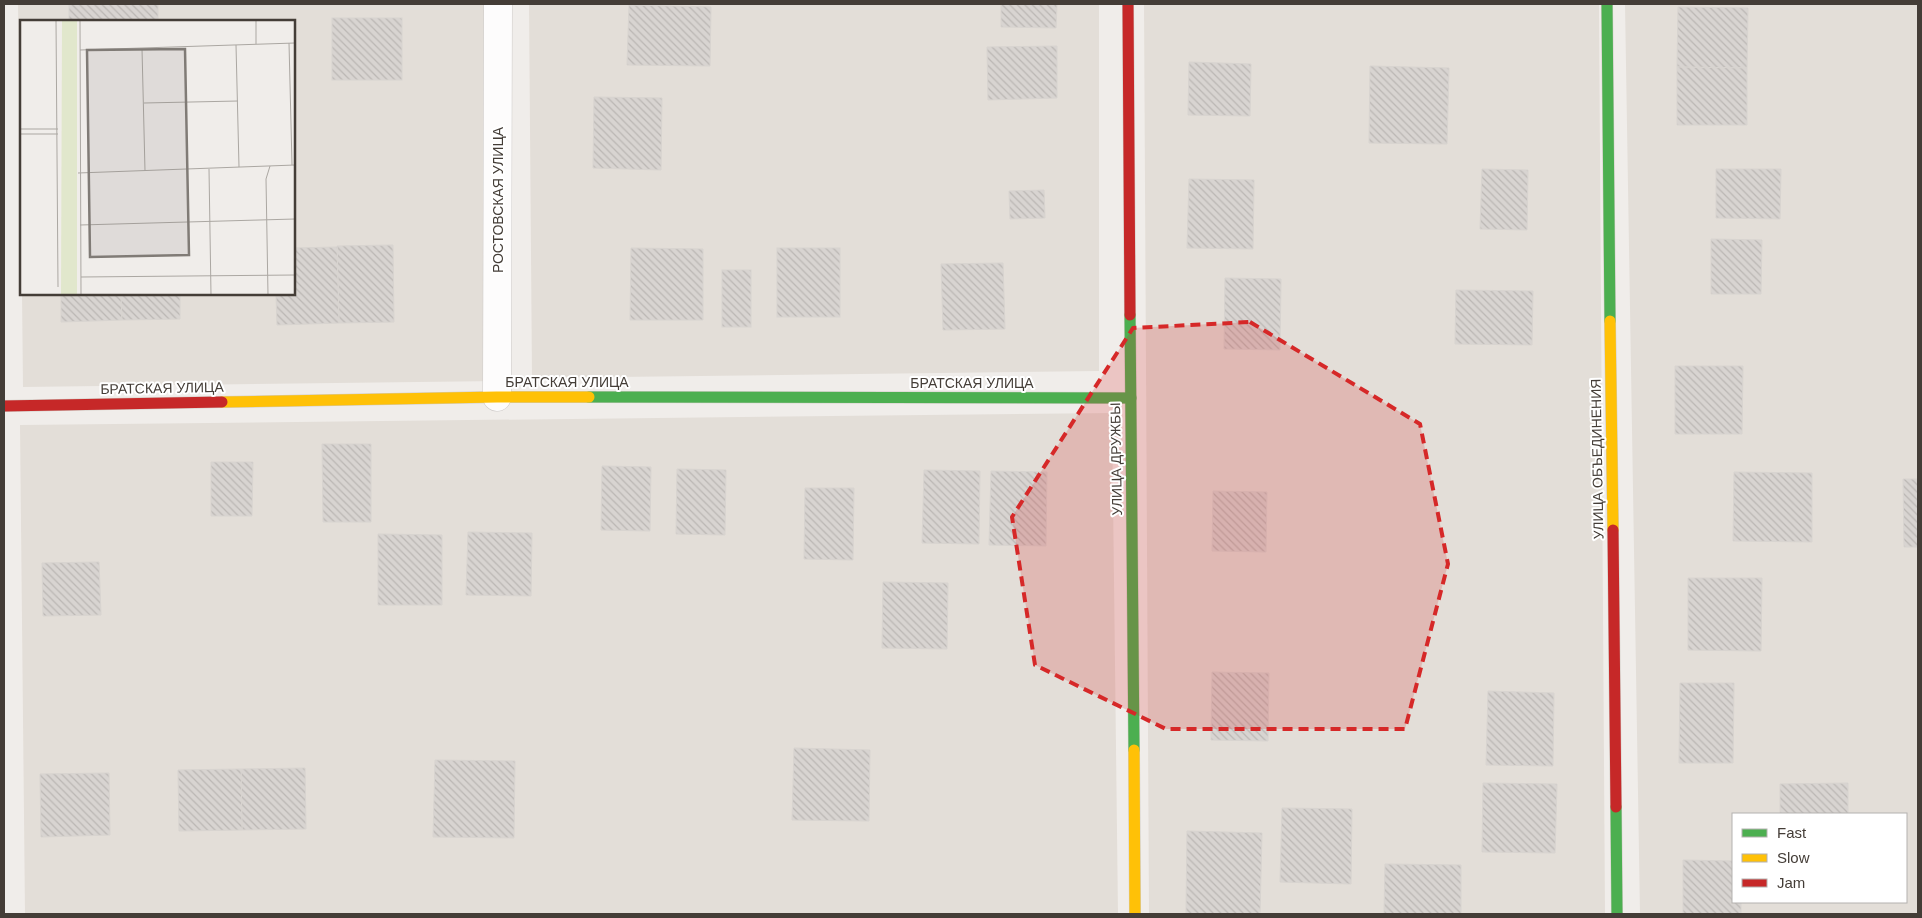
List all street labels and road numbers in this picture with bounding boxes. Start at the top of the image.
street label: РОСТОВСКАЯ УЛИЦА [490,126,506,273]
street label: БРАТСКАЯ УЛИЦА [505,374,629,390]
street label: БРАТСКАЯ УЛИЦА [910,375,1034,391]
street label: БРАТСКАЯ УЛИЦА [100,379,224,397]
street label: УЛИЦА ОБЪЕДИНЕНИЯ [1588,379,1606,539]
street label: УЛИЦА ДРУЖБЫ [1107,402,1125,516]

